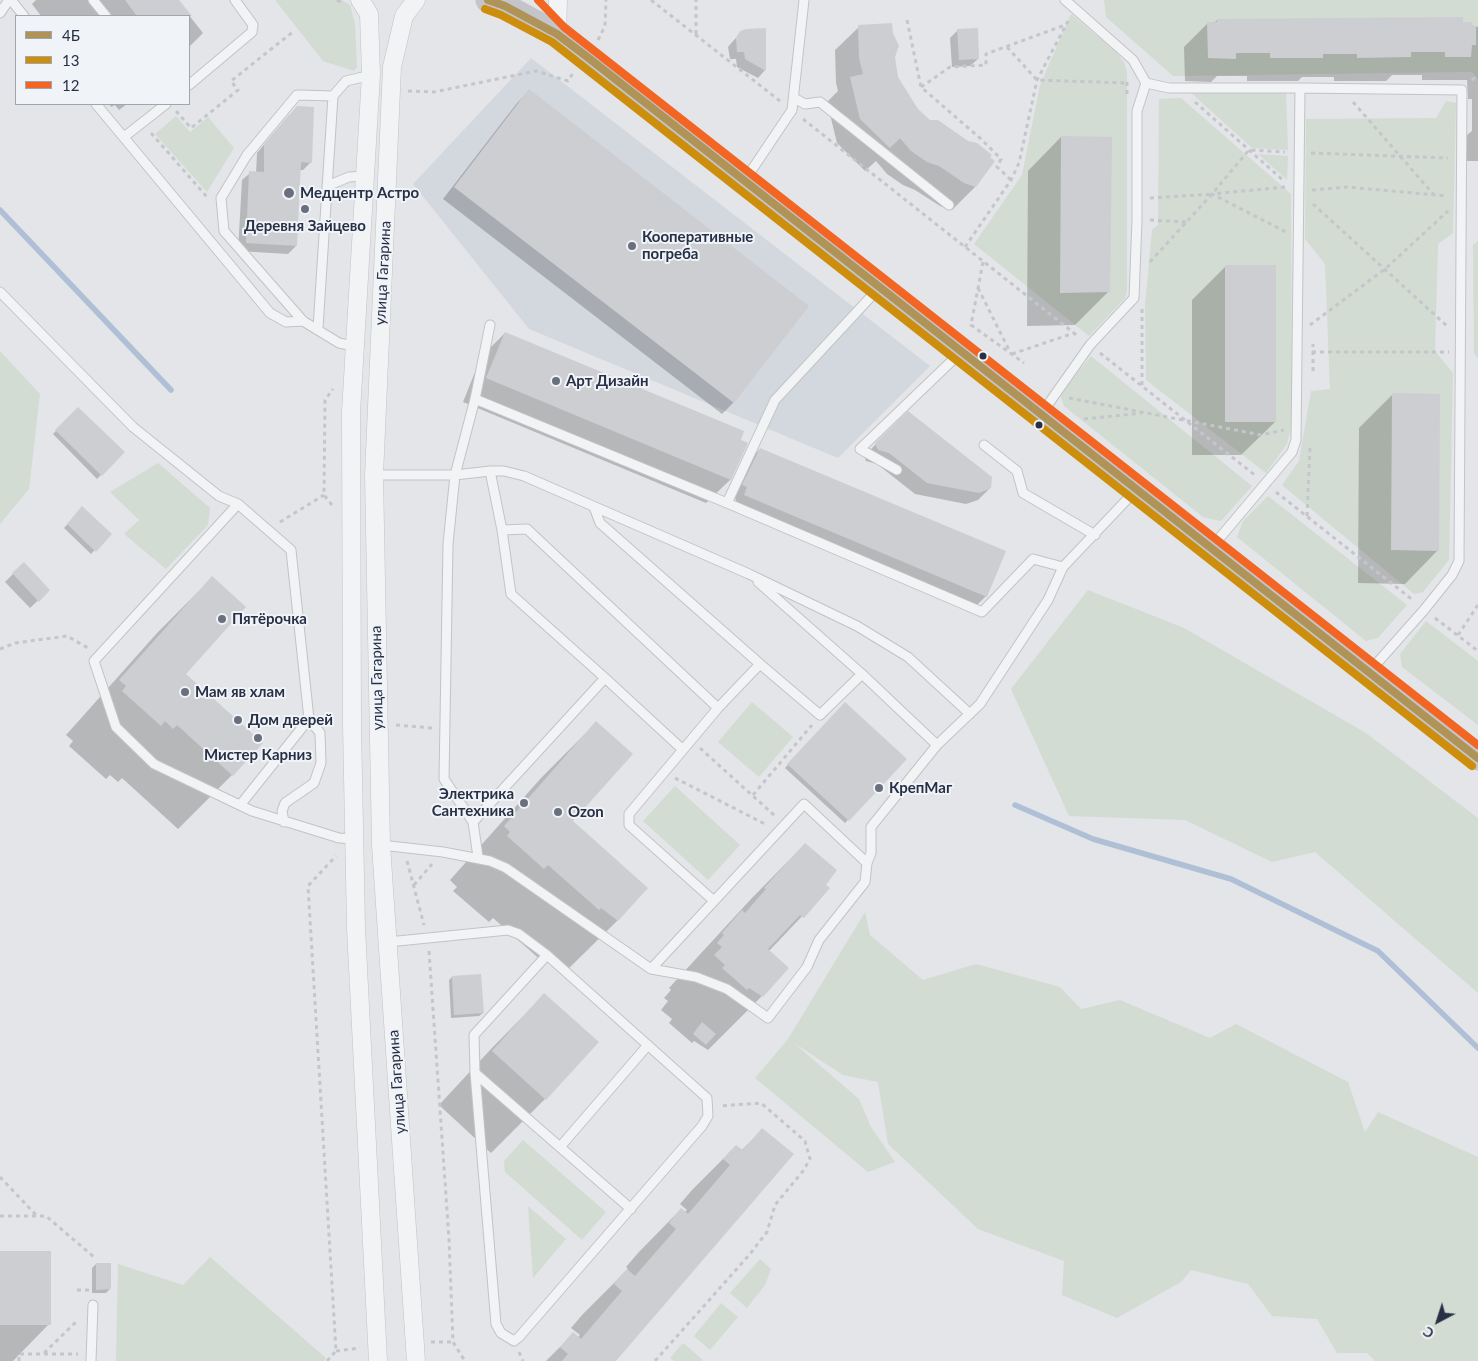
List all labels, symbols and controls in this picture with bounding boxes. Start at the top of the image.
legend [15,15,190,105]
text: 4Б [62,26,80,44]
text: 13 [62,51,79,69]
text: 12 [62,76,79,94]
place label: Медцентр Астро [300,184,419,202]
marker: Медцентр Астро [282,186,296,200]
marker: Деревня Зайцево [299,203,311,215]
place label: Деревня Зайцево [244,217,366,235]
street label: улица Гагарина [371,220,395,326]
place label: Кооперативные погреба [642,228,753,263]
marker: Кооперативные погреба [626,240,638,252]
unlabelled marker [978,351,988,361]
place label: Арт Дизайн [566,372,648,390]
marker: Арт Дизайн [550,375,562,387]
unlabelled marker [1034,420,1044,430]
place label: Пятёрочка [232,610,307,628]
marker: Пятёрочка [216,613,228,625]
street label: улица Гагарина [367,626,387,730]
place label: Мам яв хлам [195,683,285,701]
marker: Мам яв хлам [179,686,191,698]
place label: Дом дверей [248,711,333,729]
marker: Дом дверей [232,714,244,726]
marker: Мистер Карниз [252,732,264,744]
place label: Мистер Карниз [204,746,312,764]
place label: КрепМаг [889,779,952,797]
marker: КрепМаг [873,782,885,794]
place label: Электрика Сантехника [432,785,514,820]
marker: Электрика Сантехника [518,797,530,809]
place label: Ozon [568,803,604,821]
marker: Ozon [552,806,564,818]
street label: улица Гагарина [384,1029,410,1135]
north arrow [1413,1296,1463,1346]
text: С [1419,1323,1437,1342]

